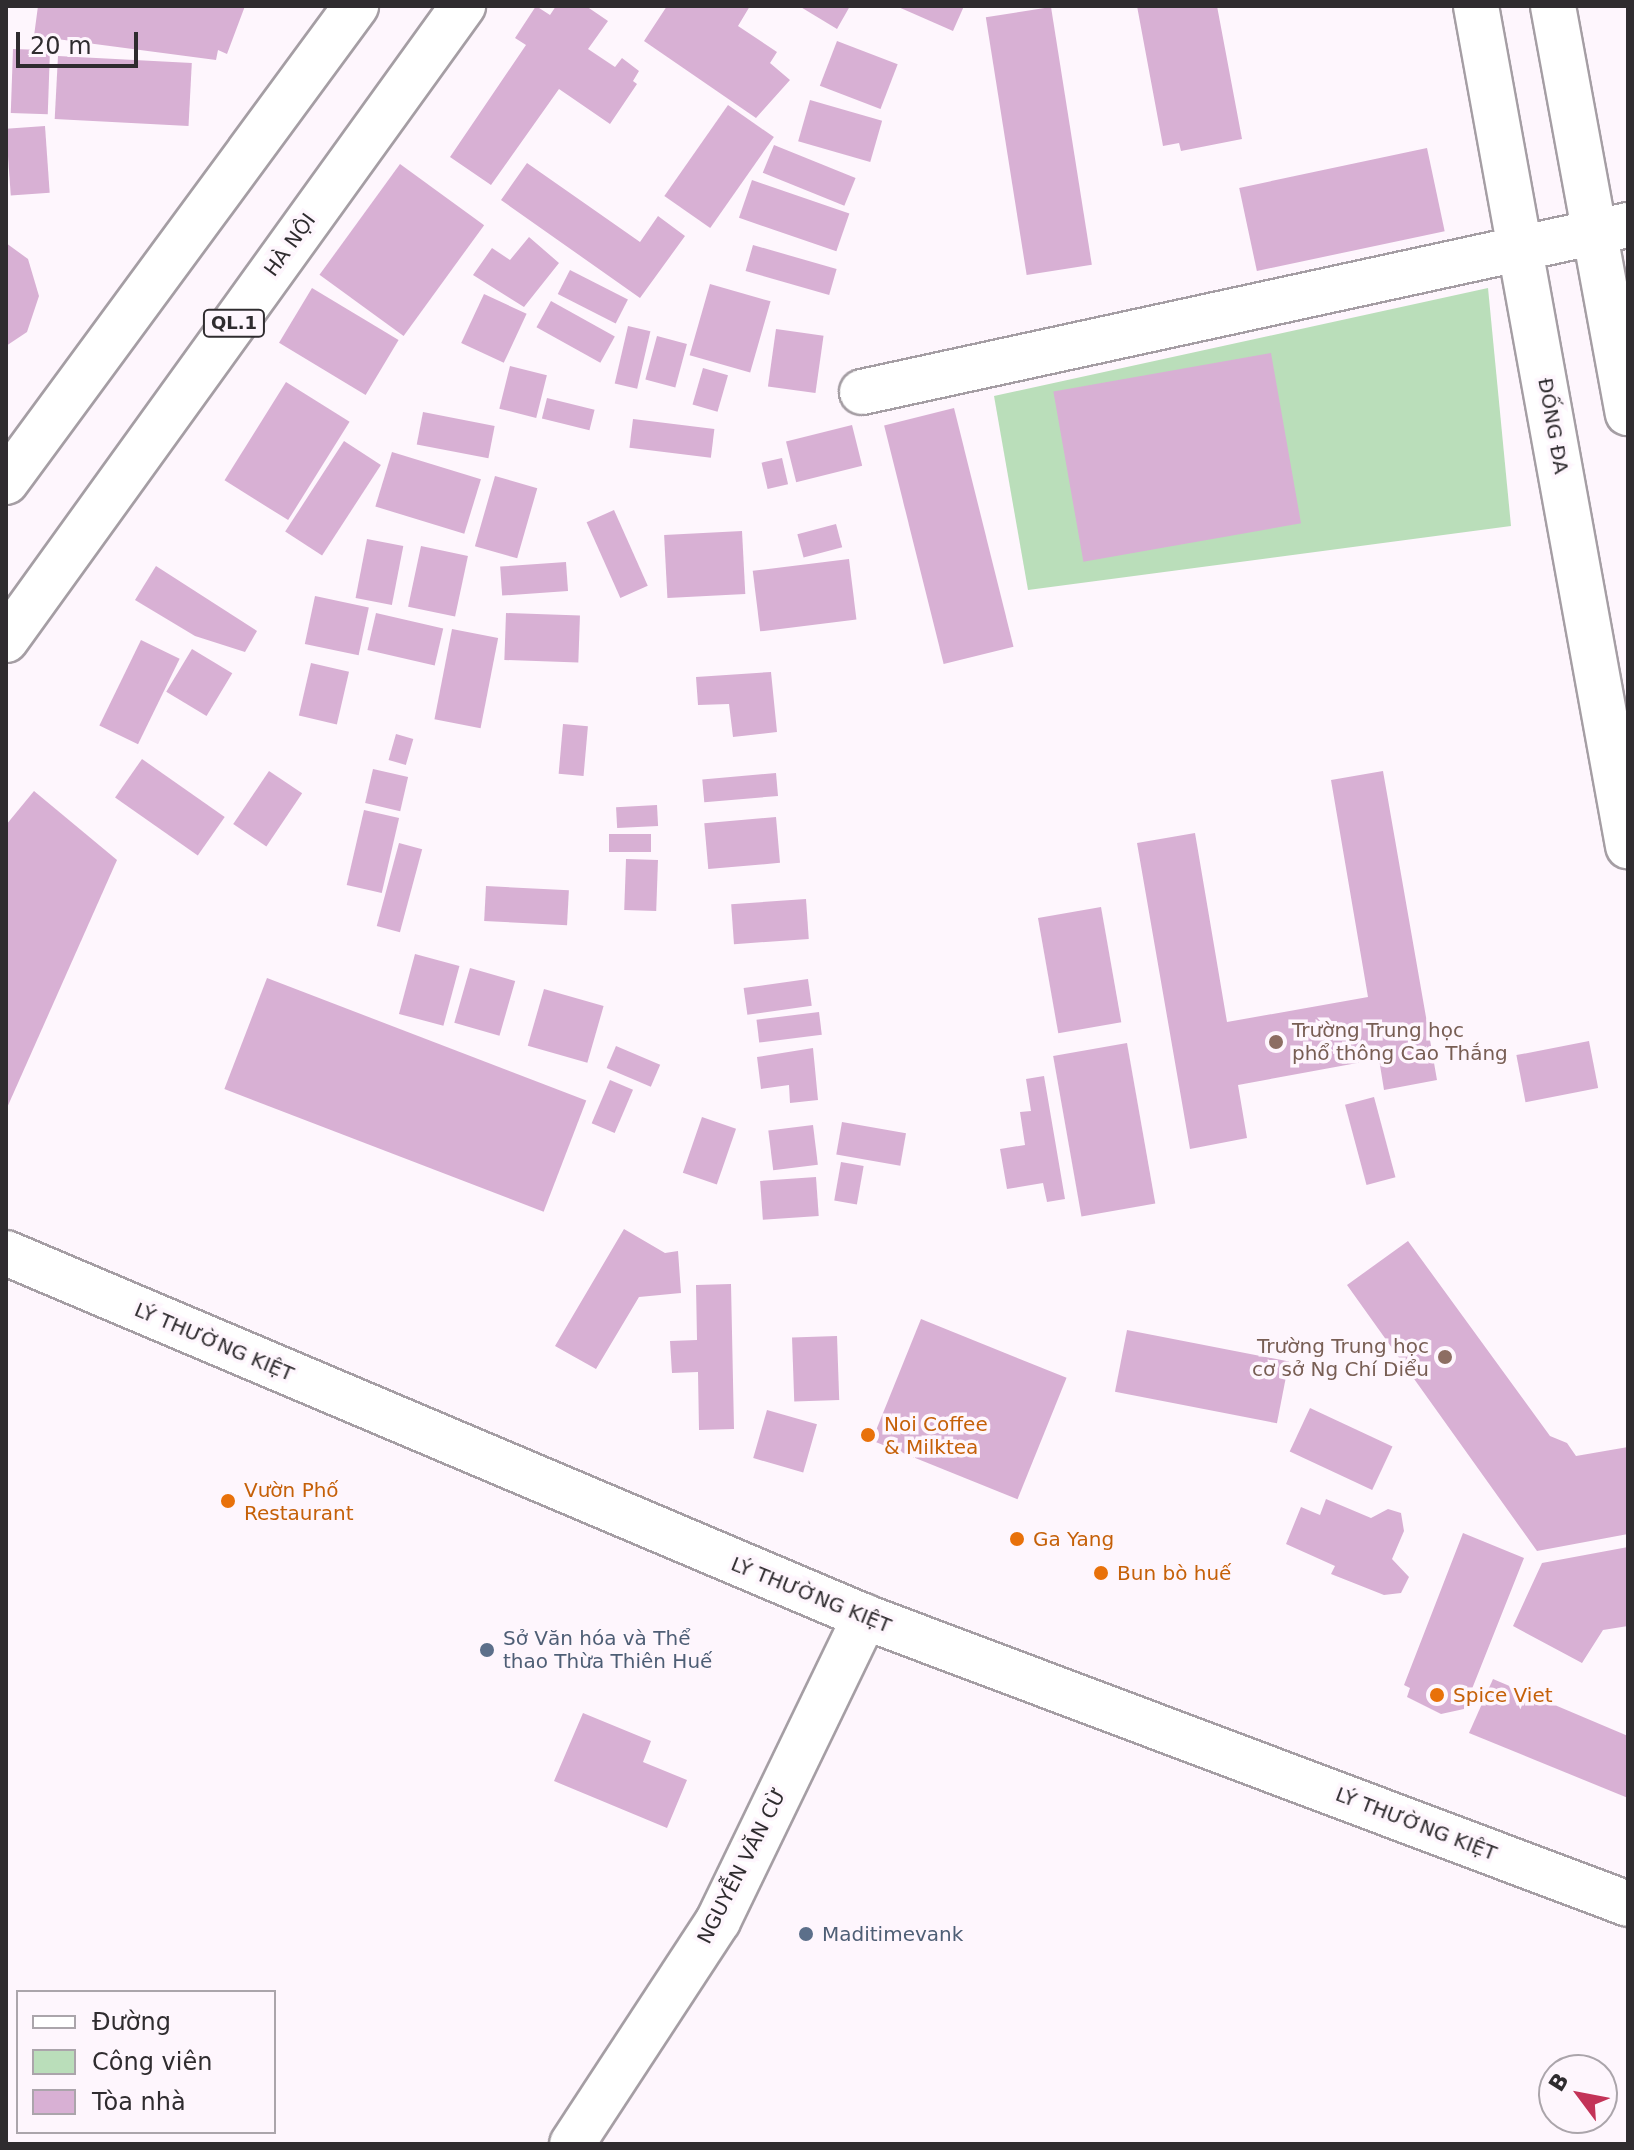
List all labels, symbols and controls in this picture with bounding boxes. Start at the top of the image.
scale bar [20,16,142,66]
text: 20 m [30,32,92,60]
street label: HÀ NỘI [259,209,321,281]
road number: QL.1 [202,309,266,337]
street label: ĐỐNG ĐA [1533,376,1573,476]
place label: Trường Trung học phổ thông Cao Thắng [1292,1018,1508,1065]
marker: Trường Trung học phổ thông Cao Thắng [1267,1033,1285,1051]
street label: LÝ THƯỜNG KIỆT [131,1298,297,1386]
place label: Trường Trung học cơ sở Ng Chí Diểu [1252,1334,1429,1381]
marker: Trường Trung học cơ sở Ng Chí Diểu [1436,1348,1454,1366]
place label: Noi Coffee & Milktea [884,1412,988,1459]
marker: Noi Coffee & Milktea [859,1426,877,1444]
place label: Vườn Phố Restaurant [244,1478,353,1525]
marker: Vườn Phố Restaurant [219,1492,237,1510]
place label: Ga Yang [1033,1527,1114,1551]
marker: Ga Yang [1008,1530,1026,1548]
street label: LÝ THƯỜNG KIỆT [727,1552,895,1638]
place label: Bun bò huế [1117,1561,1231,1585]
marker: Bun bò huế [1092,1564,1110,1582]
place label: Sở Văn hóa và Thể thao Thừa Thiên Huế [503,1626,712,1673]
marker: Sở Văn hóa và Thể thao Thừa Thiên Huế [478,1641,496,1659]
place label: Spice Viet [1453,1683,1553,1707]
marker: Spice Viet [1428,1686,1446,1704]
street label: LÝ THƯỜNG KIỆT [1332,1782,1500,1866]
street label: NGUYỄN VĂN CỪ [692,1784,792,1948]
place label: Maditimevank [822,1922,963,1946]
marker: Maditimevank [797,1925,815,1943]
legend [16,1990,276,2134]
text: Đường [92,2008,171,2036]
text: Công viên [92,2048,212,2076]
north arrow [1538,2054,1618,2134]
text: B [1544,2068,1574,2096]
text: Tòa nhà [92,2088,186,2116]

